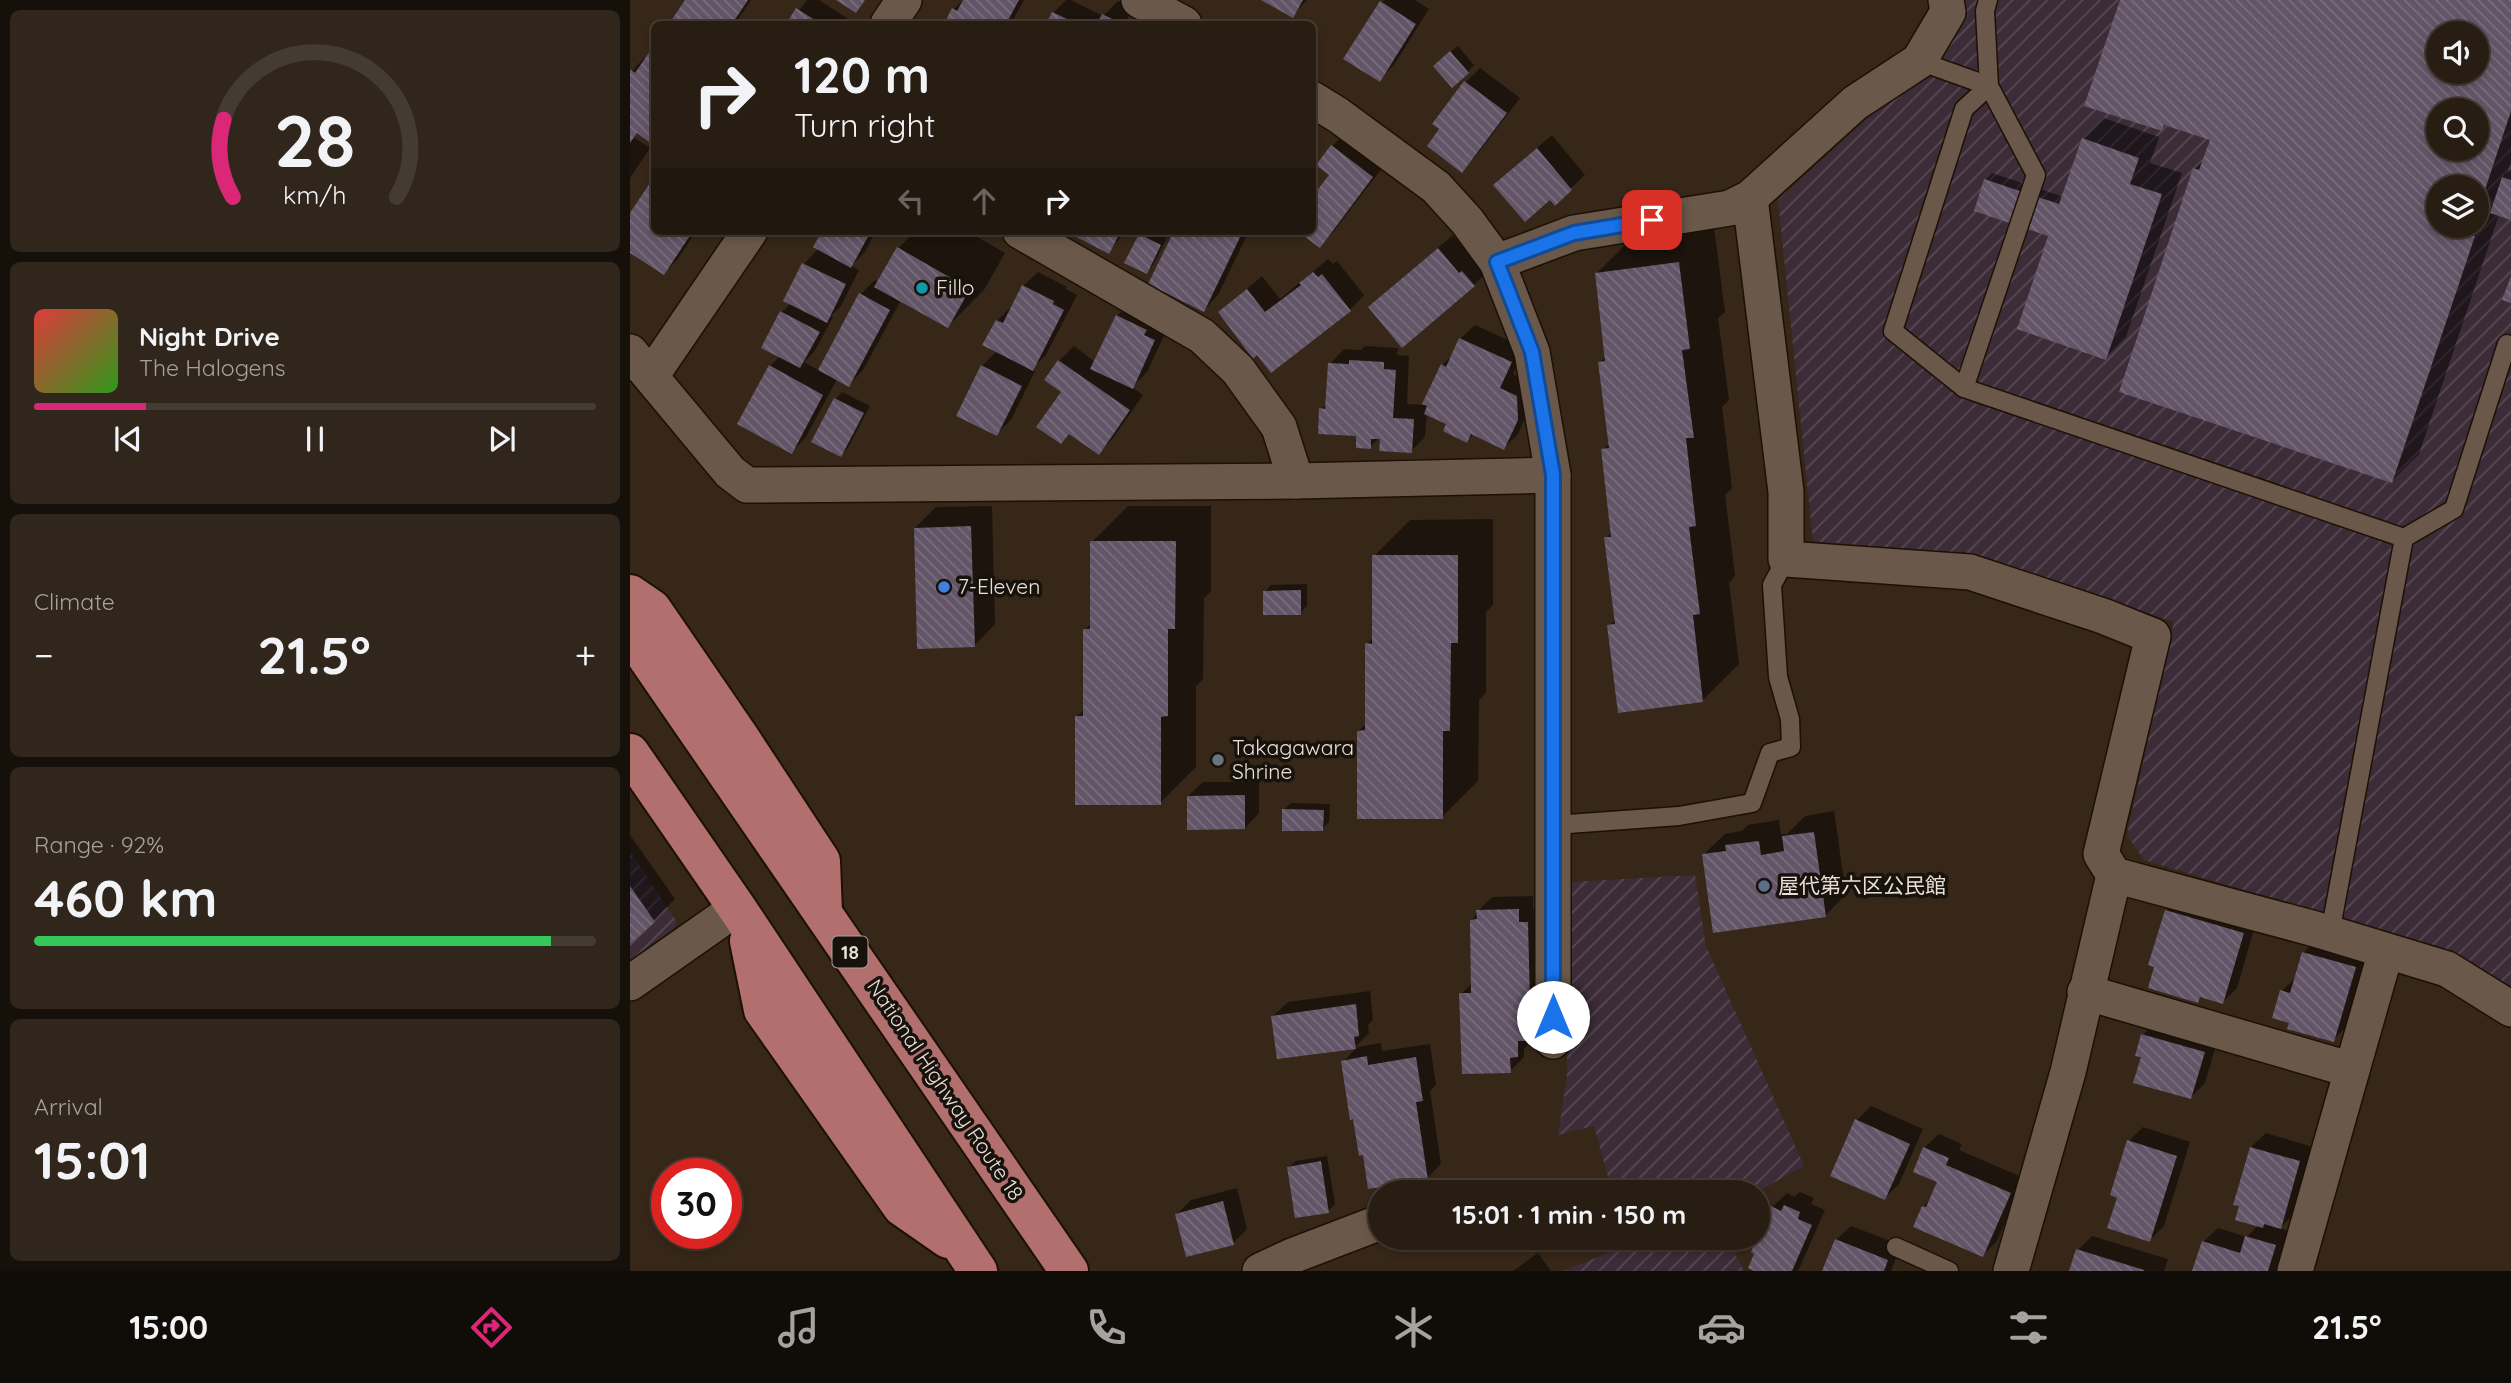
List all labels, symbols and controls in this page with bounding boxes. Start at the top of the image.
map controls [2426,21,2489,238]
button: sound [2426,21,2489,84]
text: 120 m [794,44,930,105]
icon: right [679,49,770,140]
text: 28 [274,94,356,185]
button: search [2426,98,2489,161]
text: Turn right [794,105,935,145]
button: layers [2426,175,2489,238]
text: km/h [283,179,347,210]
icon: left [892,182,930,220]
icon: ahead [965,182,1003,220]
icon: right [1038,182,1076,220]
pin [1622,190,1682,250]
icon: arrive [1633,201,1671,239]
place label: Fillo [936,274,975,300]
marker: Fillo [914,280,930,296]
text: Night Drive [139,320,280,353]
text: The Halogens [139,353,286,382]
icon: previous [109,420,147,458]
icon: pause [296,420,334,458]
icon: next [483,420,521,458]
place label: 7-Eleven [958,573,1040,599]
marker: 7-Eleven [936,579,952,595]
text: Climate [34,587,115,616]
text: 21.5° [258,622,371,687]
text: − [34,631,54,679]
text: + [575,631,596,679]
place label: Takagawara Shrine [1232,734,1354,784]
marker: Takagawara Shrine [1210,752,1226,768]
text: Range · 92% [34,830,164,859]
text: 460 km [34,865,217,930]
place label: 屋代第六区公民館 [1778,872,1946,898]
marker: 屋代第六区公民館 [1756,878,1772,894]
road number: 18 [832,936,868,968]
street label: National Highway Route 18 [862,974,1030,1205]
position arrow [1516,980,1590,1054]
text: Arrival [34,1092,103,1121]
text: 15:01 [34,1127,151,1192]
speed limit sign: 30 [651,1158,742,1249]
text: 15:01 · 1 min · 150 m [1452,1198,1686,1231]
icon: directions [467,1303,516,1352]
icon: music [774,1303,823,1352]
icon: phone [1082,1303,1131,1352]
icon: climate [1389,1303,1438,1352]
icon: car [1697,1303,1746,1352]
icon: filters [2004,1303,2053,1352]
text: 15:00 [129,1307,208,1347]
text: 21.5° [2312,1307,2382,1347]

